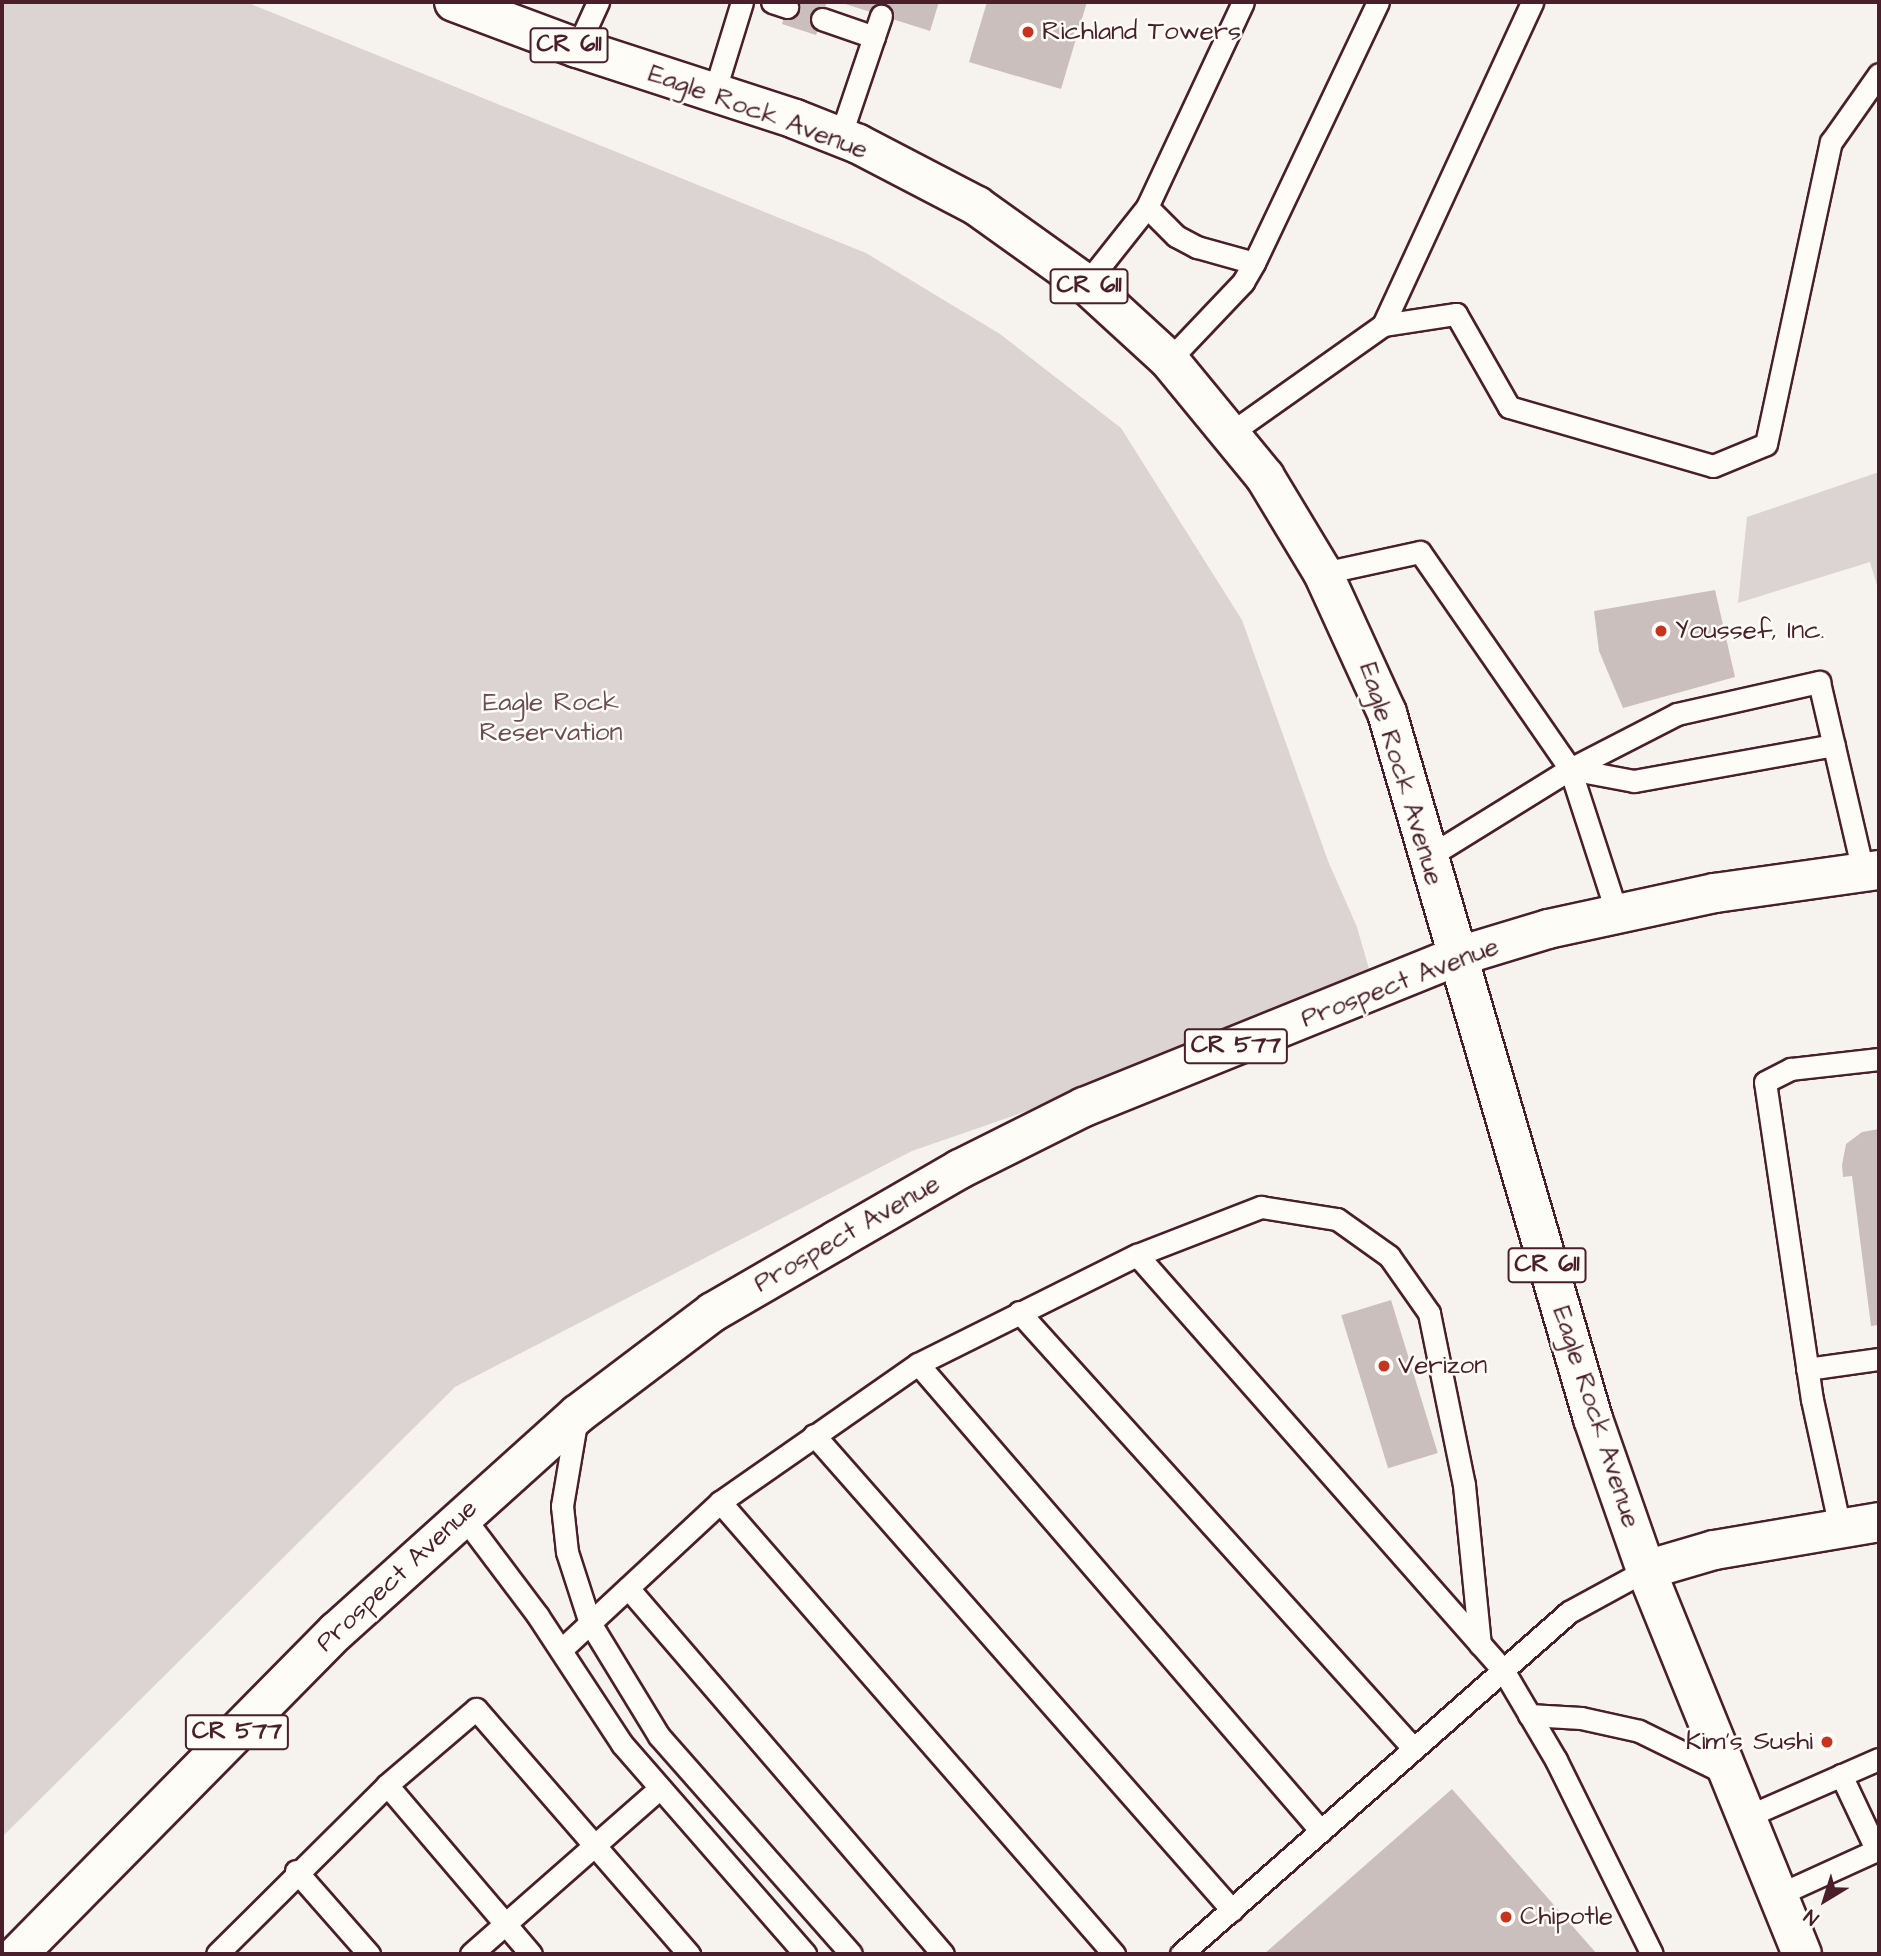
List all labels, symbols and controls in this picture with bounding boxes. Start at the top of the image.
place label: Richland Towers [1042,16,1241,48]
marker: Richland Towers [1020,24,1036,40]
road number: CR 611 [529,25,609,66]
street label: Eagle Rock Avenue [644,58,872,166]
road number: CR 611 [1049,265,1129,306]
place label: Youssef, Inc. [1675,615,1824,647]
marker: Youssef, Inc. [1653,623,1669,639]
street label: Eagle Rock Avenue [1352,659,1450,889]
park label: Eagle Rock Reservation [480,687,622,748]
street label: Prospect Avenue [1297,931,1503,1035]
road number: CR 577 [1184,1026,1288,1066]
street label: Prospect Avenue [749,1168,945,1300]
road number: CR 611 [1507,1245,1587,1286]
street label: Eagle Rock Avenue [1545,1302,1647,1532]
place label: Verizon [1398,1350,1487,1382]
marker: Verizon [1376,1358,1392,1374]
street label: Prospect Avenue [310,1493,484,1659]
road number: CR 577 [184,1712,290,1752]
place label: Kim's Sushi [1686,1726,1813,1758]
marker: Kim's Sushi [1819,1734,1835,1750]
north arrow [1790,1865,1860,1935]
place label: Chipotle [1520,1901,1613,1933]
text: N [1799,1903,1825,1931]
marker: Chipotle [1498,1909,1514,1925]

